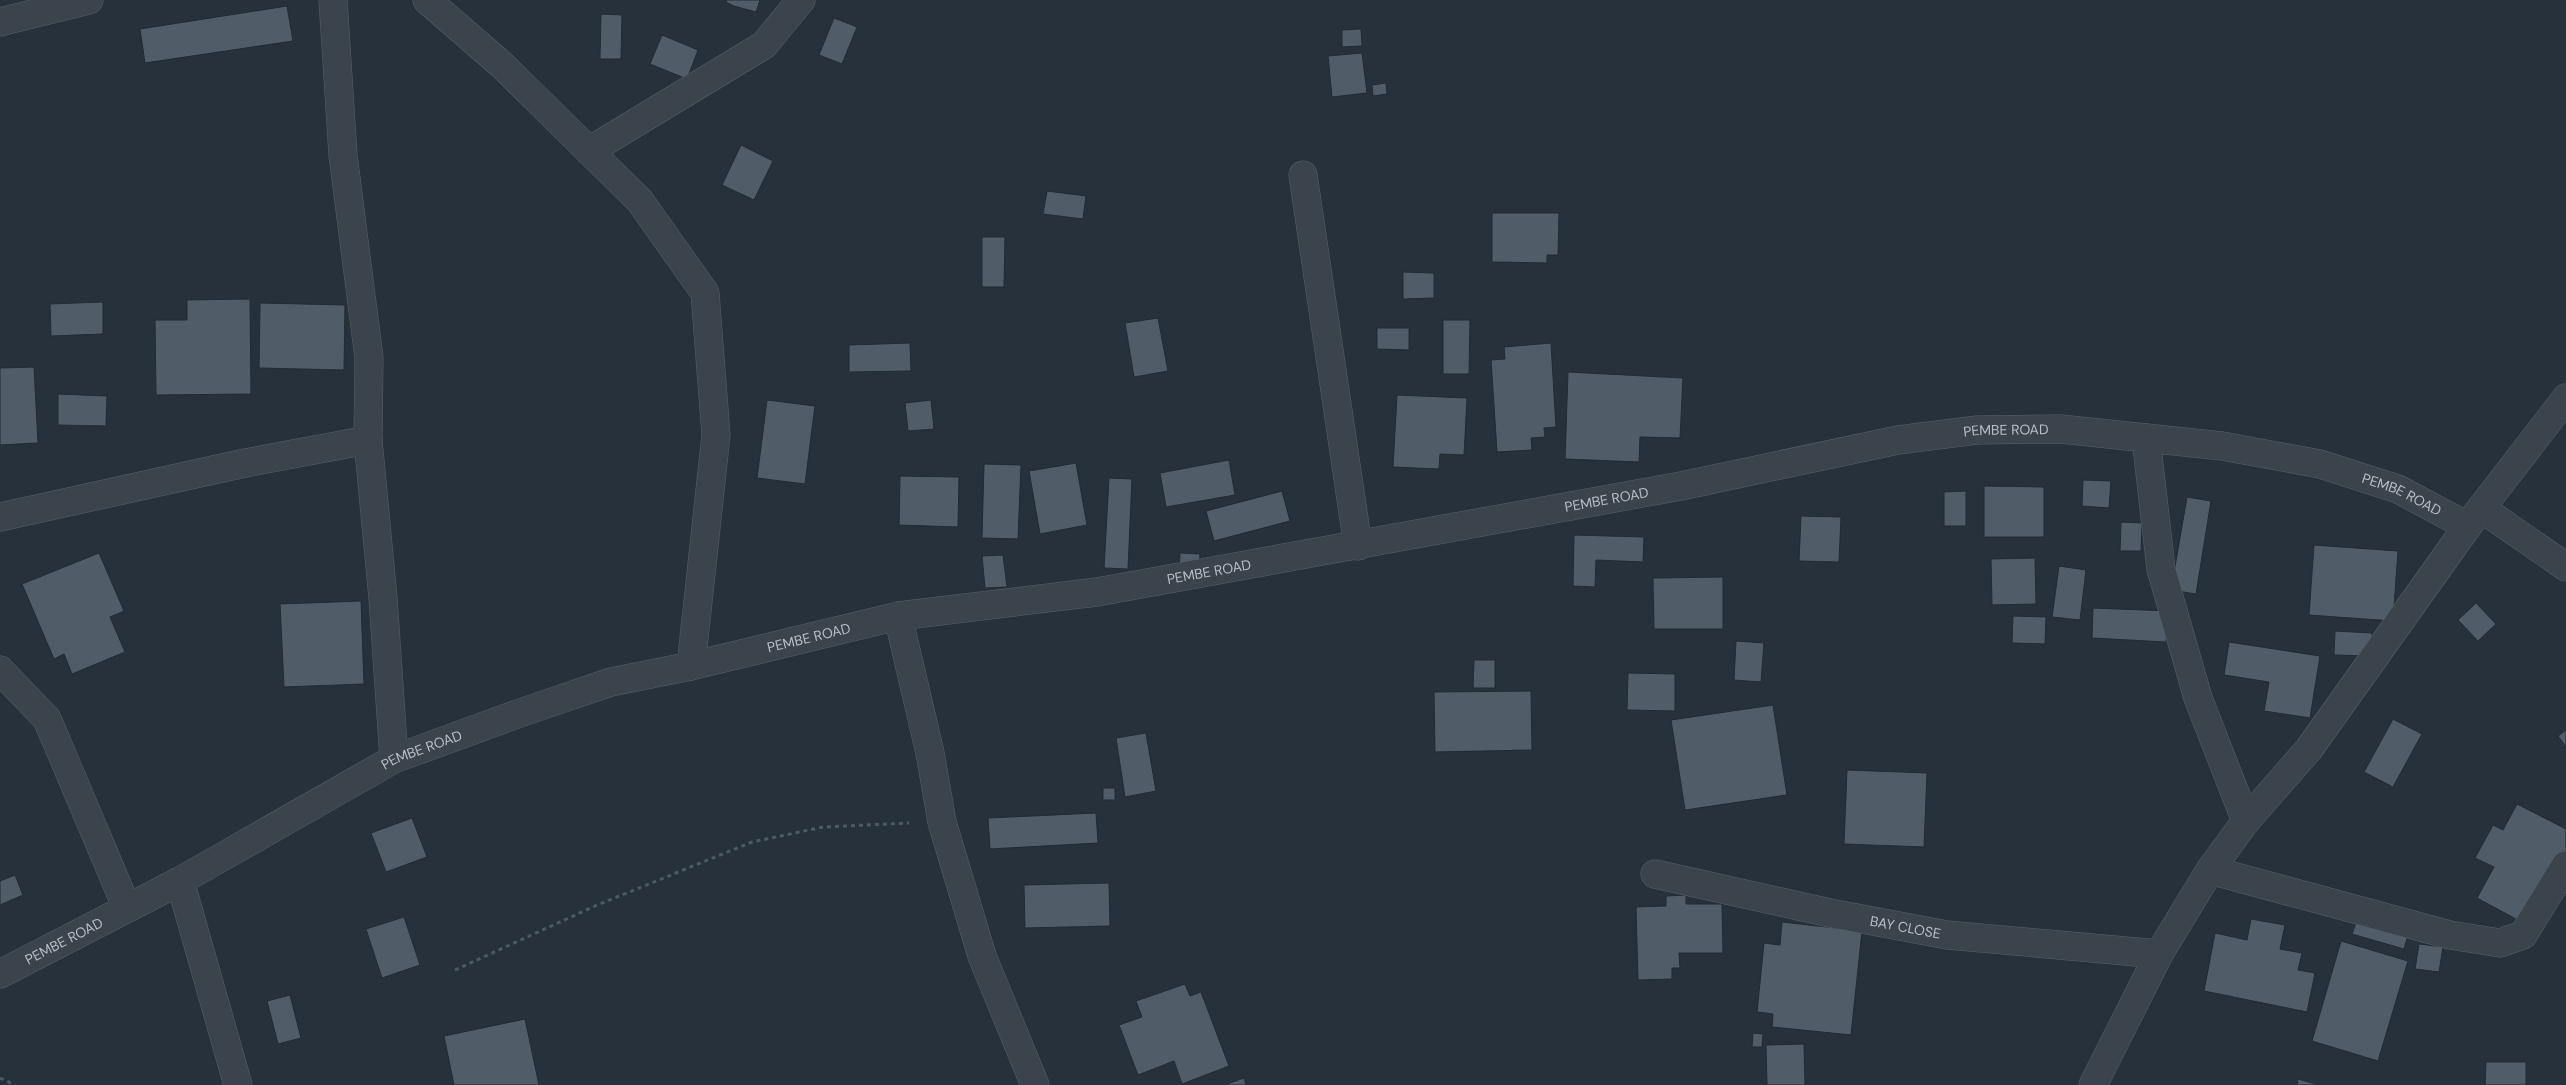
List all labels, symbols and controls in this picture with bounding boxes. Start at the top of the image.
street label: PEMBE ROAD [1962,420,2049,441]
street label: PEMBE ROAD [2360,469,2445,520]
street label: PEMBE ROAD [1563,483,1650,516]
street label: PEMBE ROAD [1165,555,1253,588]
street label: PEMBE ROAD [765,619,852,656]
street label: PEMBE ROAD [378,726,464,774]
street label: BAY CLOSE [1868,912,1942,943]
street label: PEMBE ROAD [22,913,106,969]

